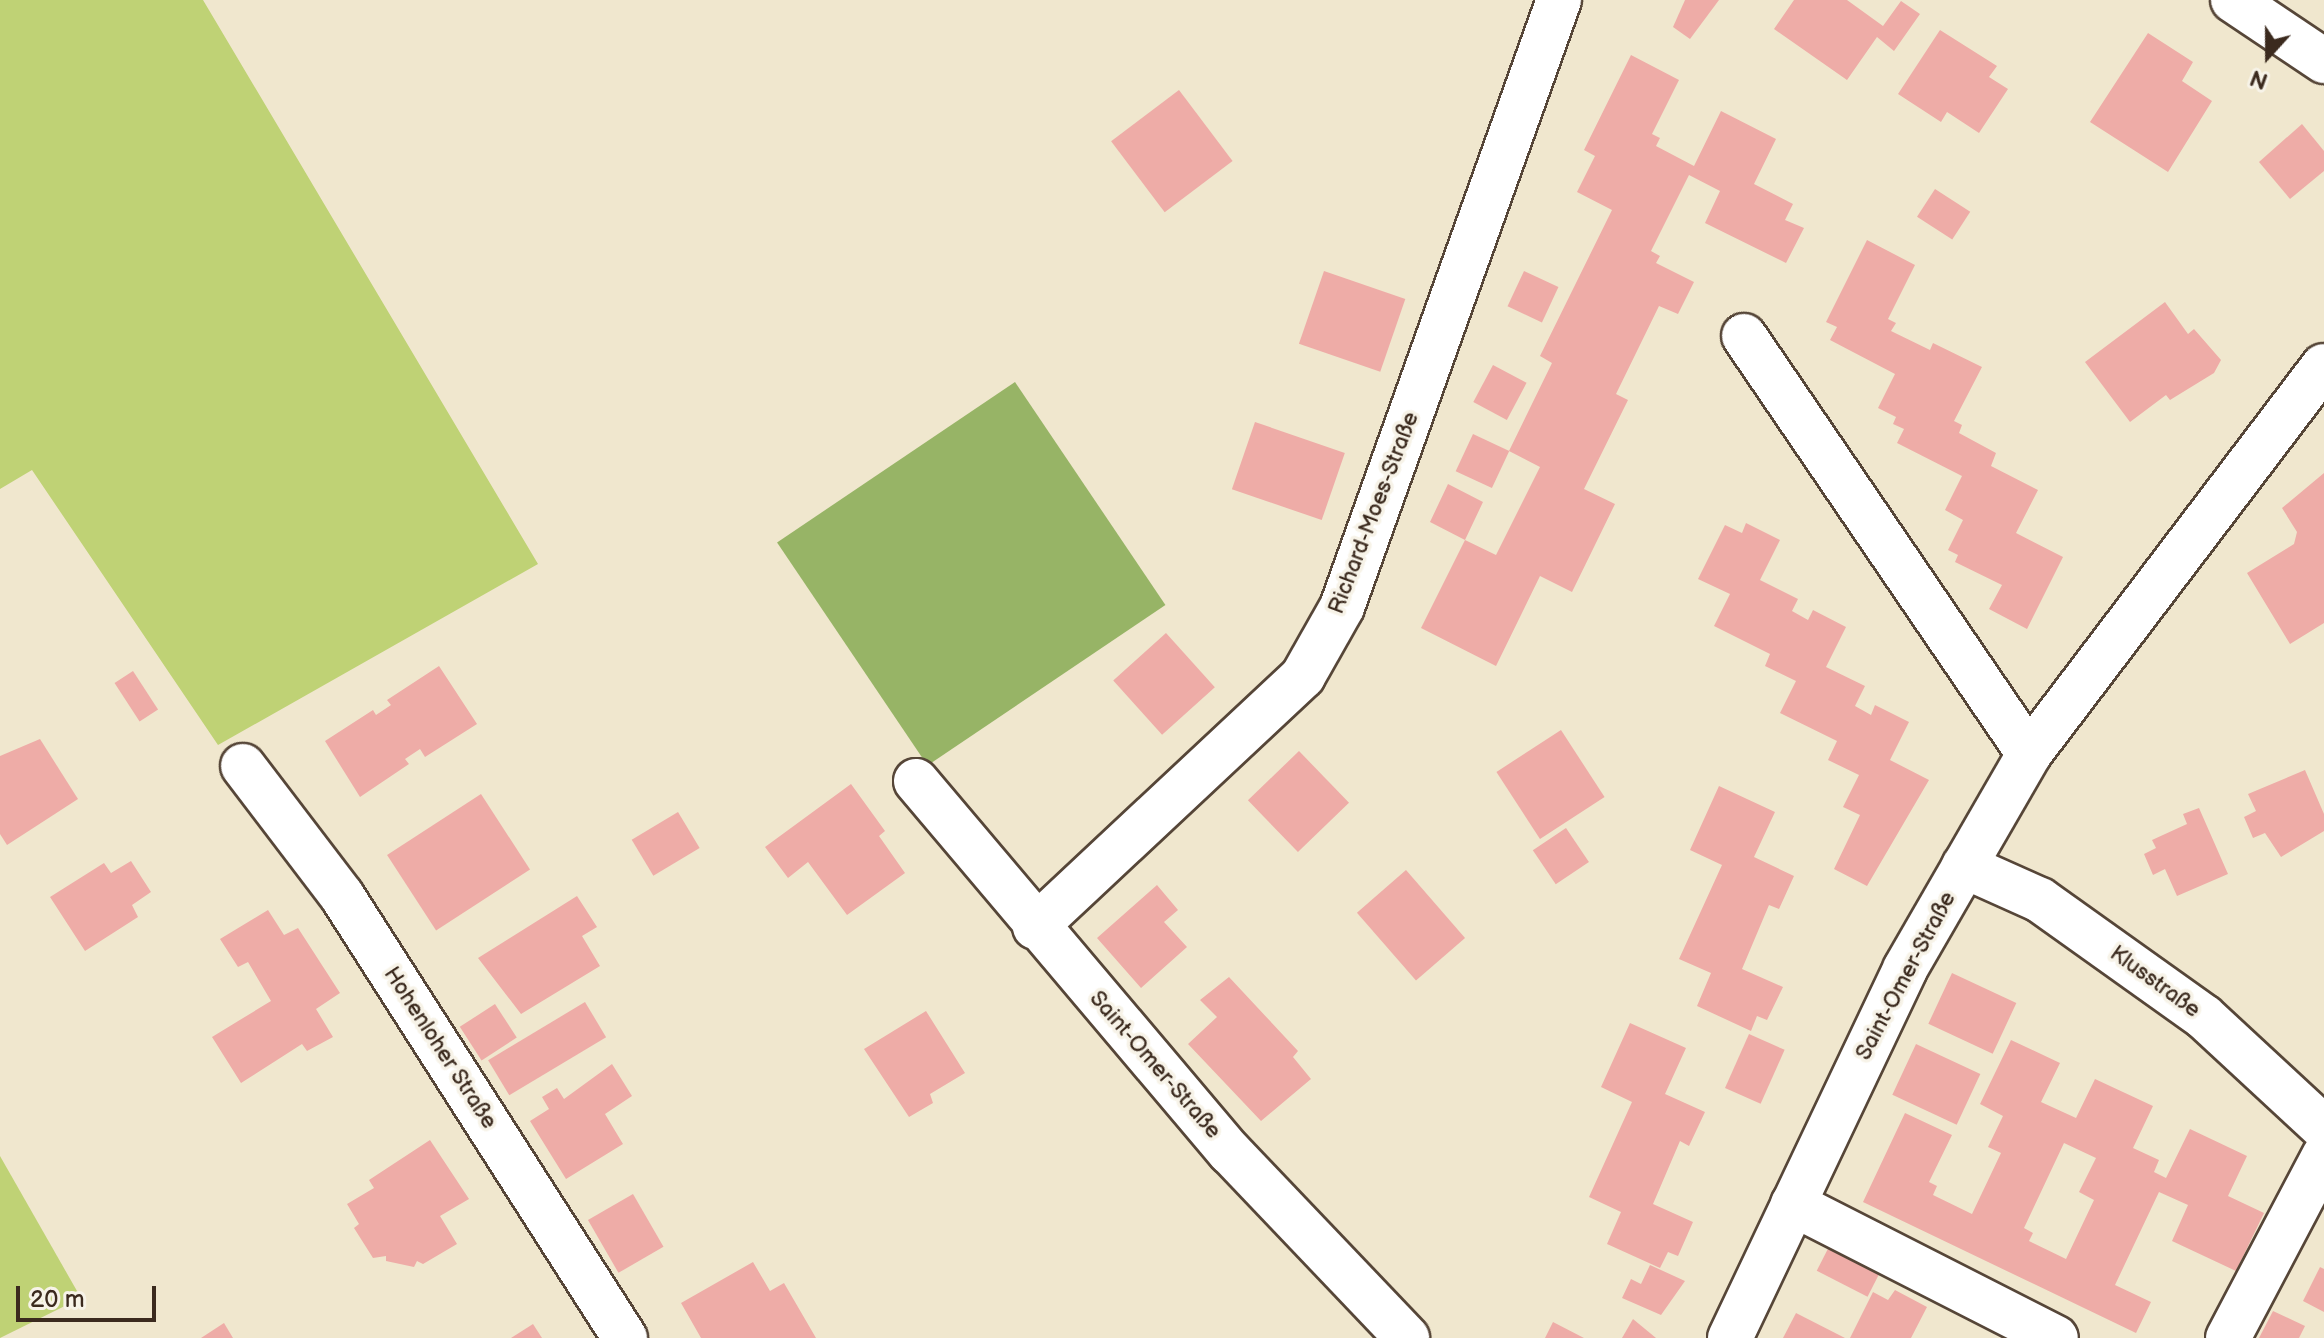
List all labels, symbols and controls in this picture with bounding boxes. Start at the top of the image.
north arrow [2228,16,2308,96]
text: N [2247,63,2272,94]
street label: Richard-Moes-Straße [1323,408,1425,618]
street label: Saint-Omer-Straße [1850,887,1962,1065]
street label: Klusstraße [2105,940,2205,1024]
street label: Hohenloher Straße [378,962,502,1134]
street label: Saint-Omer-Straße [1084,986,1226,1144]
scale bar [20,1270,160,1320]
text: 20 m [30,1285,85,1314]

